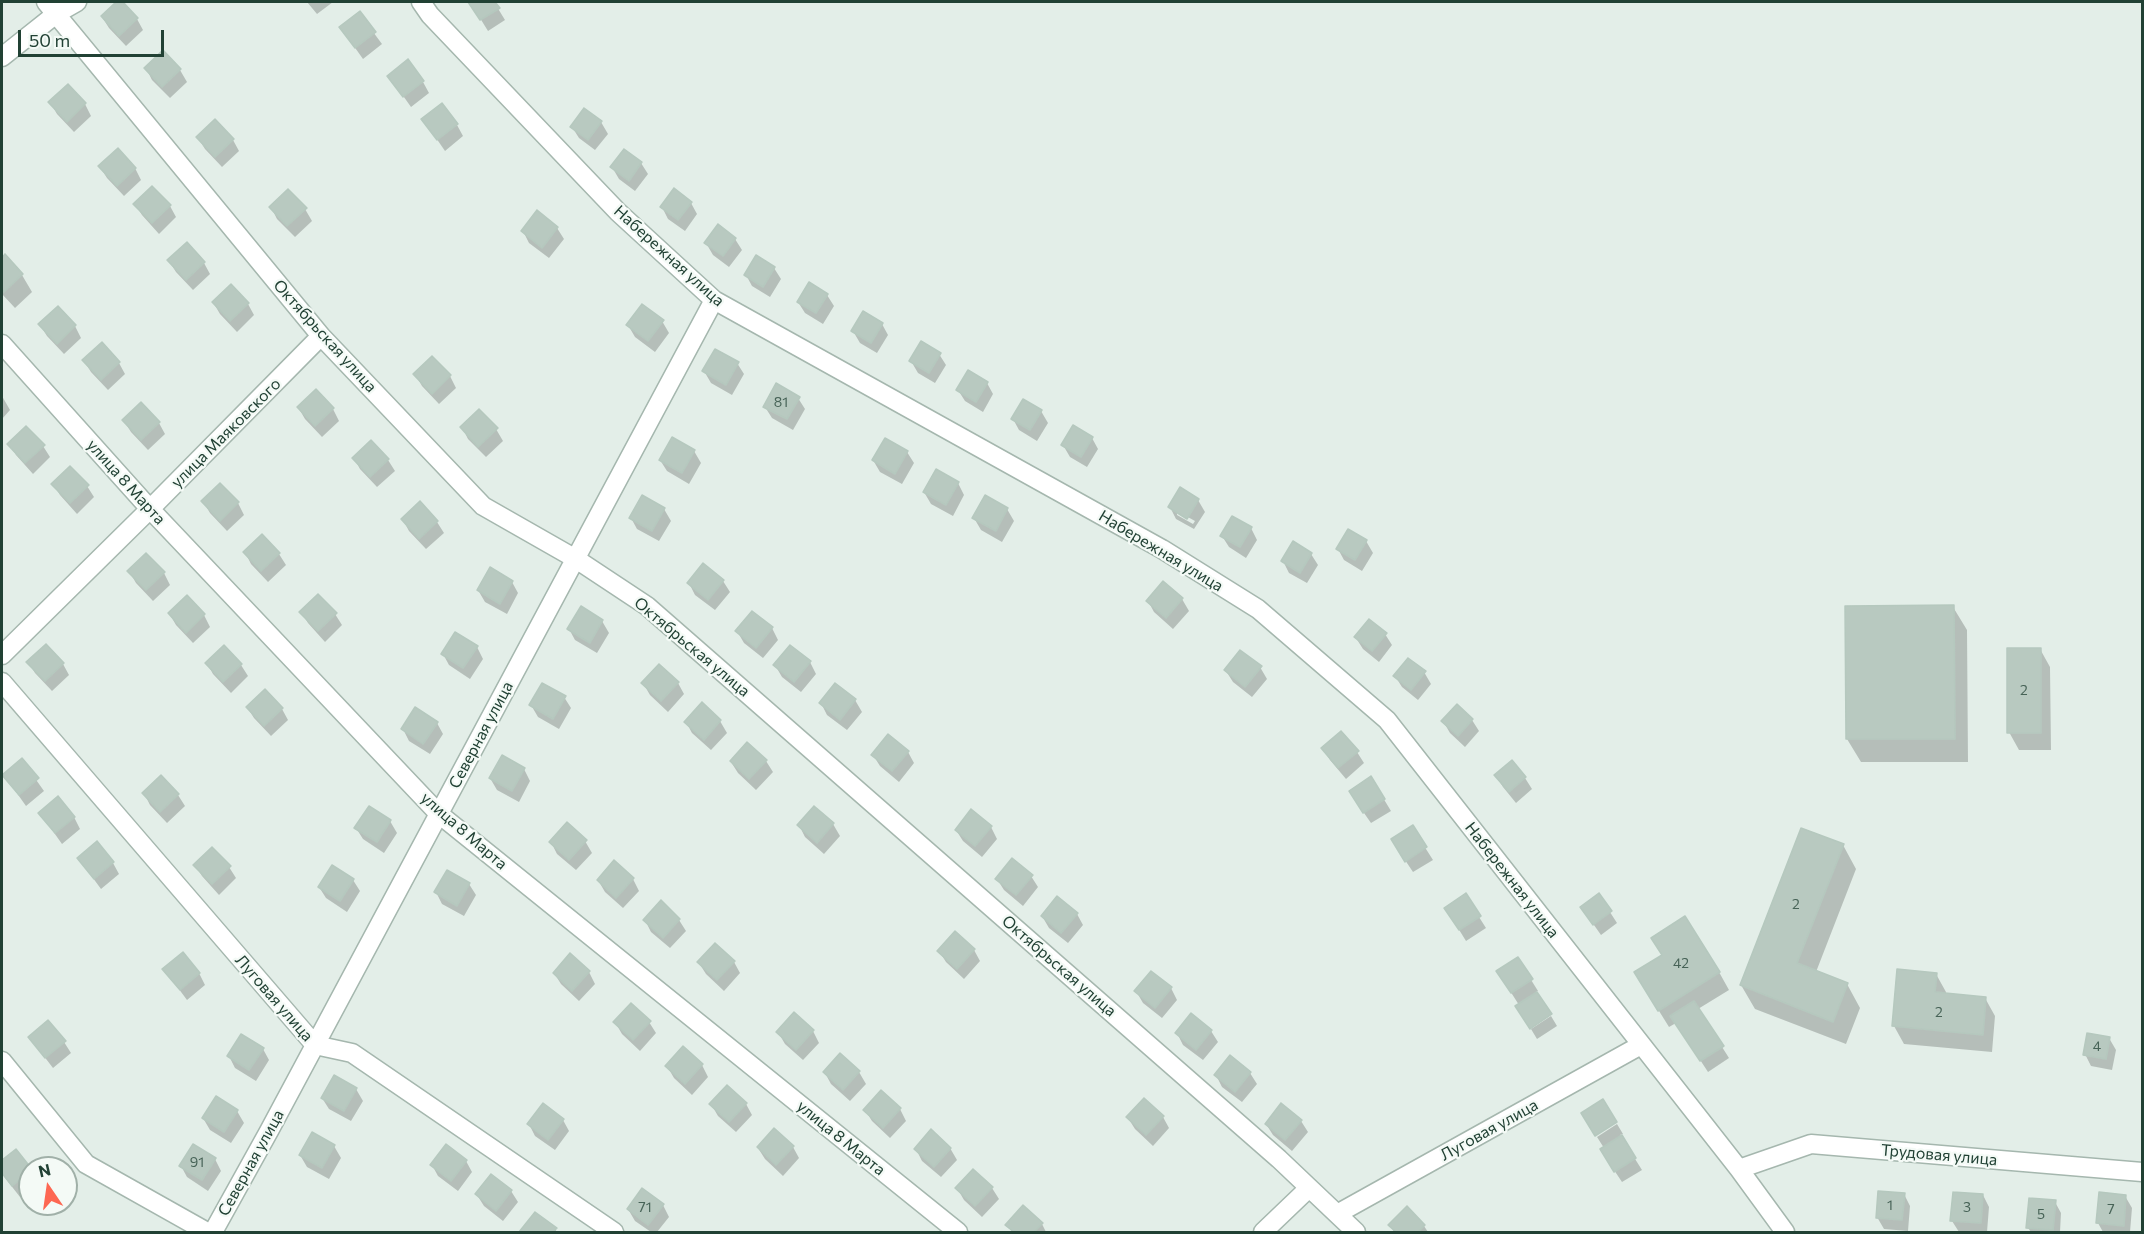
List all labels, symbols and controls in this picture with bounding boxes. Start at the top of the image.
scale bar [21,18,166,56]
text: 50 m [29,29,70,51]
street label: Набережная улица [610,202,728,310]
street label: Октябрьская улица [269,276,381,396]
street label: улица Маяковского [167,374,285,492]
house number: 81 [774,394,788,410]
street label: улица 8 Марта [83,435,169,529]
street label: Набережная улица [1095,506,1227,596]
street label: Октябрьская улица [630,593,754,701]
street label: Северная улица [445,678,517,792]
house number: 2 [2020,682,2028,698]
street label: улица 8 Марта [417,788,511,874]
street label: Набережная улица [1461,818,1563,942]
house number: 2 [1792,896,1800,912]
street label: Октябрьская улица [998,911,1120,1021]
street label: Луговая улица [231,951,317,1045]
house number: 42 [1673,955,1689,971]
house number: 2 [1935,1004,1943,1020]
house number: 4 [2093,1038,2101,1054]
street label: Луговая улица [1437,1095,1541,1165]
street label: улица 8 Марта [793,1097,889,1179]
street label: Северная улица [214,1107,288,1219]
street label: Трудовая улица [1880,1140,1998,1170]
house number: 91 [190,1154,204,1170]
north arrow [18,1156,78,1216]
text: N [36,1159,52,1181]
house number: 1 [1887,1197,1893,1213]
house number: 71 [638,1199,652,1215]
house number: 3 [1963,1199,1971,1215]
house number: 7 [2107,1201,2115,1217]
house number: 5 [2037,1206,2045,1222]

